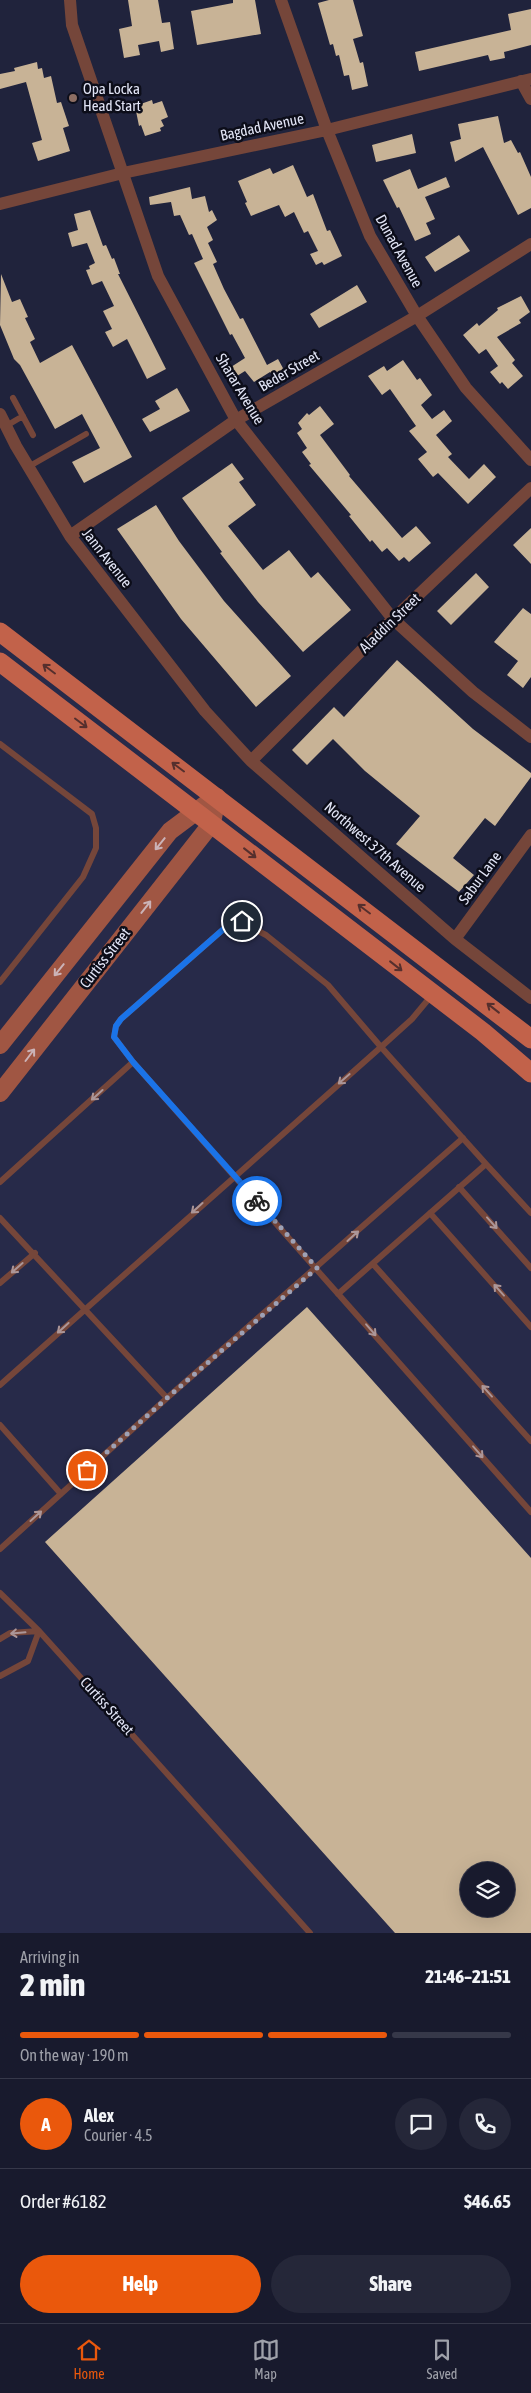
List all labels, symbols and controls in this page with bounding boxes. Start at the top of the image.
place label: Opa Locka Head Start [83,80,141,114]
marker: Opa Locka Head Start [67,92,79,104]
street label: Bagdad Avenue [219,109,305,144]
street label: Dunad Avenue [372,211,426,290]
street label: Beder Street [255,346,322,395]
street label: Sharar Avenue [213,350,268,427]
street label: Jann Avenue [79,525,136,591]
street label: Aladdin Street [356,589,424,656]
one-way arrow [42,663,55,674]
one-way arrow [74,718,88,728]
one-way arrow [172,762,185,773]
street label: Northwest 37th Avenue [321,798,429,895]
one-way arrow [155,837,166,850]
one-way arrow [244,847,257,858]
street label: Sabur Lane [455,848,505,907]
pin [221,900,263,942]
one-way arrow [140,901,151,914]
one-way arrow [357,904,371,914]
icon: home [228,907,256,935]
street label: Curtiss Street [76,924,133,991]
one-way arrow [390,960,403,971]
one-way arrow [53,964,64,977]
one-way arrow [486,1003,500,1013]
one-way arrow [24,1049,35,1062]
one-way arrow [338,1073,351,1084]
one-way arrow [90,1089,103,1101]
courier [232,1176,282,1226]
icon: bike [243,1187,271,1215]
one-way arrow [191,1202,204,1214]
one-way arrow [486,1217,497,1230]
one-way arrow [347,1230,360,1242]
one-way arrow [11,1262,24,1274]
one-way arrow [493,1284,504,1297]
one-way arrow [57,1322,70,1334]
one-way arrow [365,1324,376,1337]
one-way arrow [481,1385,493,1398]
one-way arrow [472,1446,484,1459]
pin [66,1449,108,1491]
icon: bag [73,1456,101,1484]
one-way arrow [30,1511,43,1522]
one-way arrow [10,1628,26,1637]
street label: Curtiss Street [77,1673,138,1738]
map controls [460,1862,515,1917]
button: layers [460,1862,515,1917]
text: Arriving in [20,1948,80,1966]
text: 21:46–21:51 [425,1965,511,1987]
text: 2 min [20,1966,85,2003]
text: On the way · 190 m [20,2046,129,2064]
button: chat [395,2098,447,2150]
button: phone [459,2098,511,2150]
text: Alex [84,2104,114,2126]
text: A [41,2113,51,2135]
text: Courier · 4.5 [84,2126,153,2144]
text: Order #6182 [20,2190,107,2212]
text: $46.65 [464,2190,511,2212]
button: Help [20,2255,261,2313]
button: Share [271,2255,511,2313]
tab: Home [73,2336,105,2382]
tab: Map [252,2336,280,2382]
tab: Saved [427,2336,457,2382]

